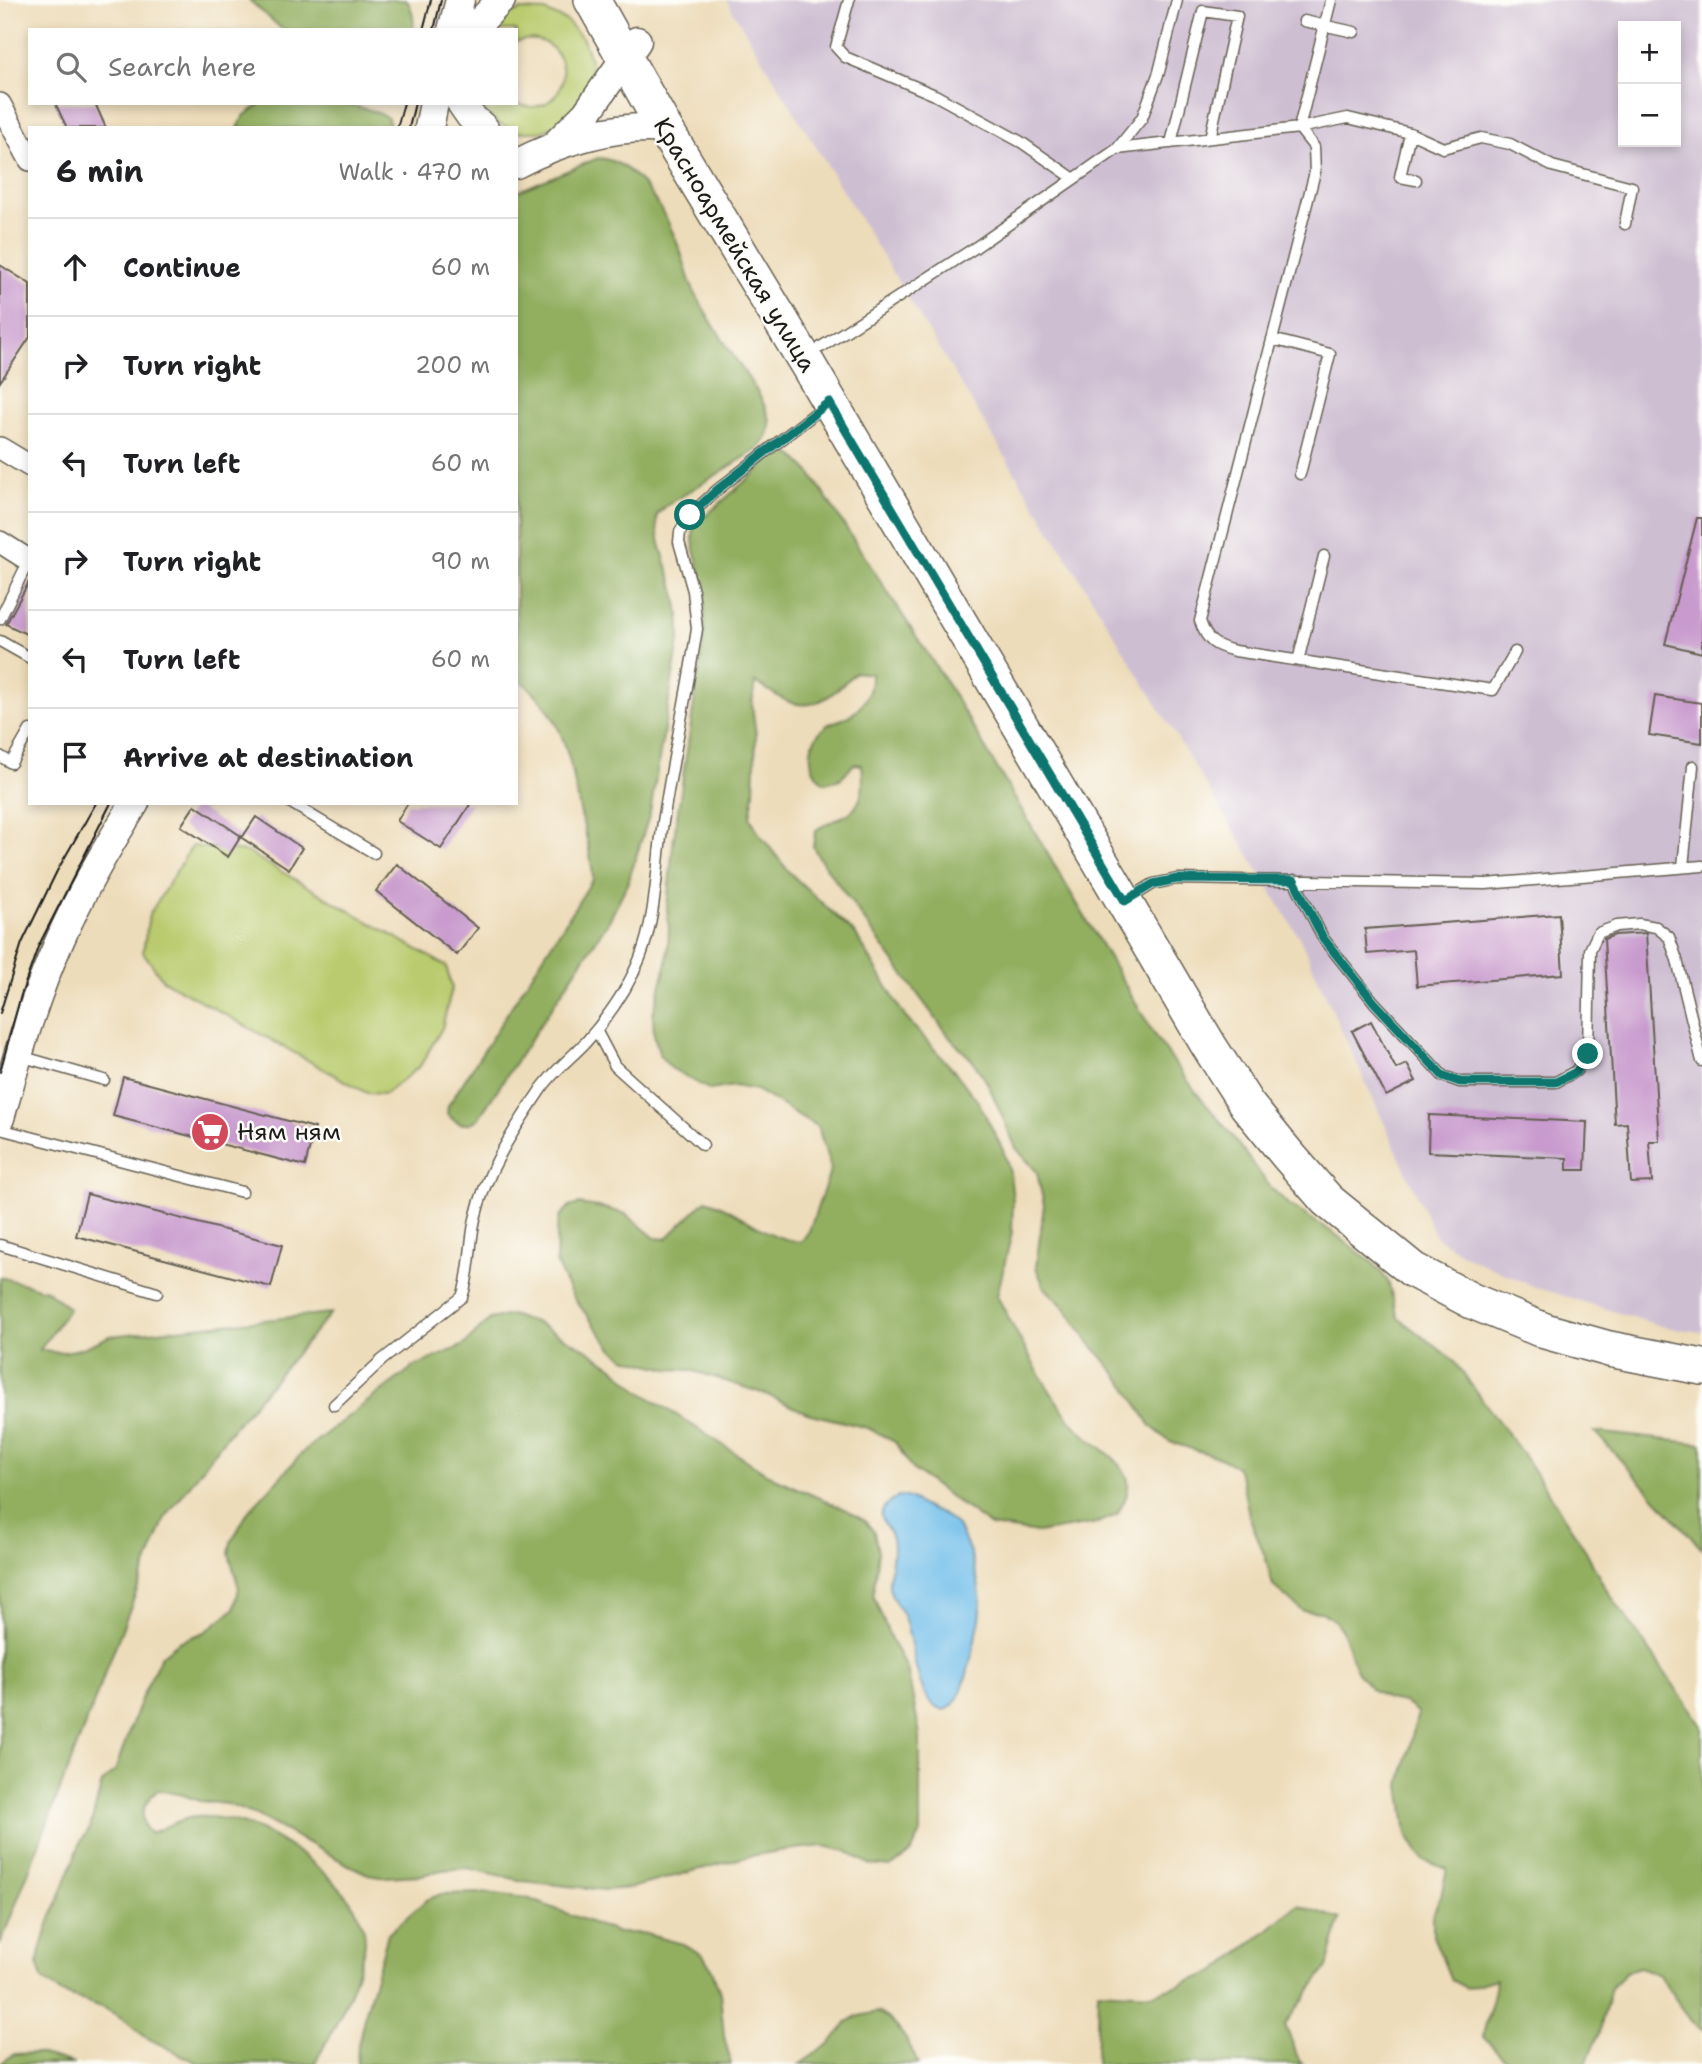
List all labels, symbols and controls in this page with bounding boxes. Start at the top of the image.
map controls [1618,21,1681,147]
button: + [1618,21,1681,84]
search box [28,28,518,105]
icon: search [52,48,90,86]
text: Search here [108,49,257,84]
button: − [1618,84,1681,147]
street label: Красноармейская улица [646,112,824,378]
text: 6 min [56,151,143,192]
text: Walk · 470 m [338,157,490,187]
icon: ahead [56,248,94,286]
text: Continue [123,250,241,285]
text: 60 m [431,252,490,282]
icon: right [56,346,94,384]
text: Turn right [123,348,261,383]
text: 200 m [415,350,490,380]
icon: left [56,444,94,482]
text: Turn left [123,446,240,481]
text: 60 m [431,448,490,478]
route start [674,499,705,530]
icon: right [56,542,94,580]
text: Turn right [123,544,261,579]
text: 90 m [430,546,490,576]
icon: left [56,640,94,678]
text: Turn left [123,642,240,677]
text: 60 m [431,644,490,674]
icon: arrive [56,738,94,776]
text: Arrive at destination [123,740,413,775]
route end [1572,1038,1603,1069]
supermarket icon: Ням ням [189,1111,231,1153]
place label: Ням ням [237,1116,341,1148]

